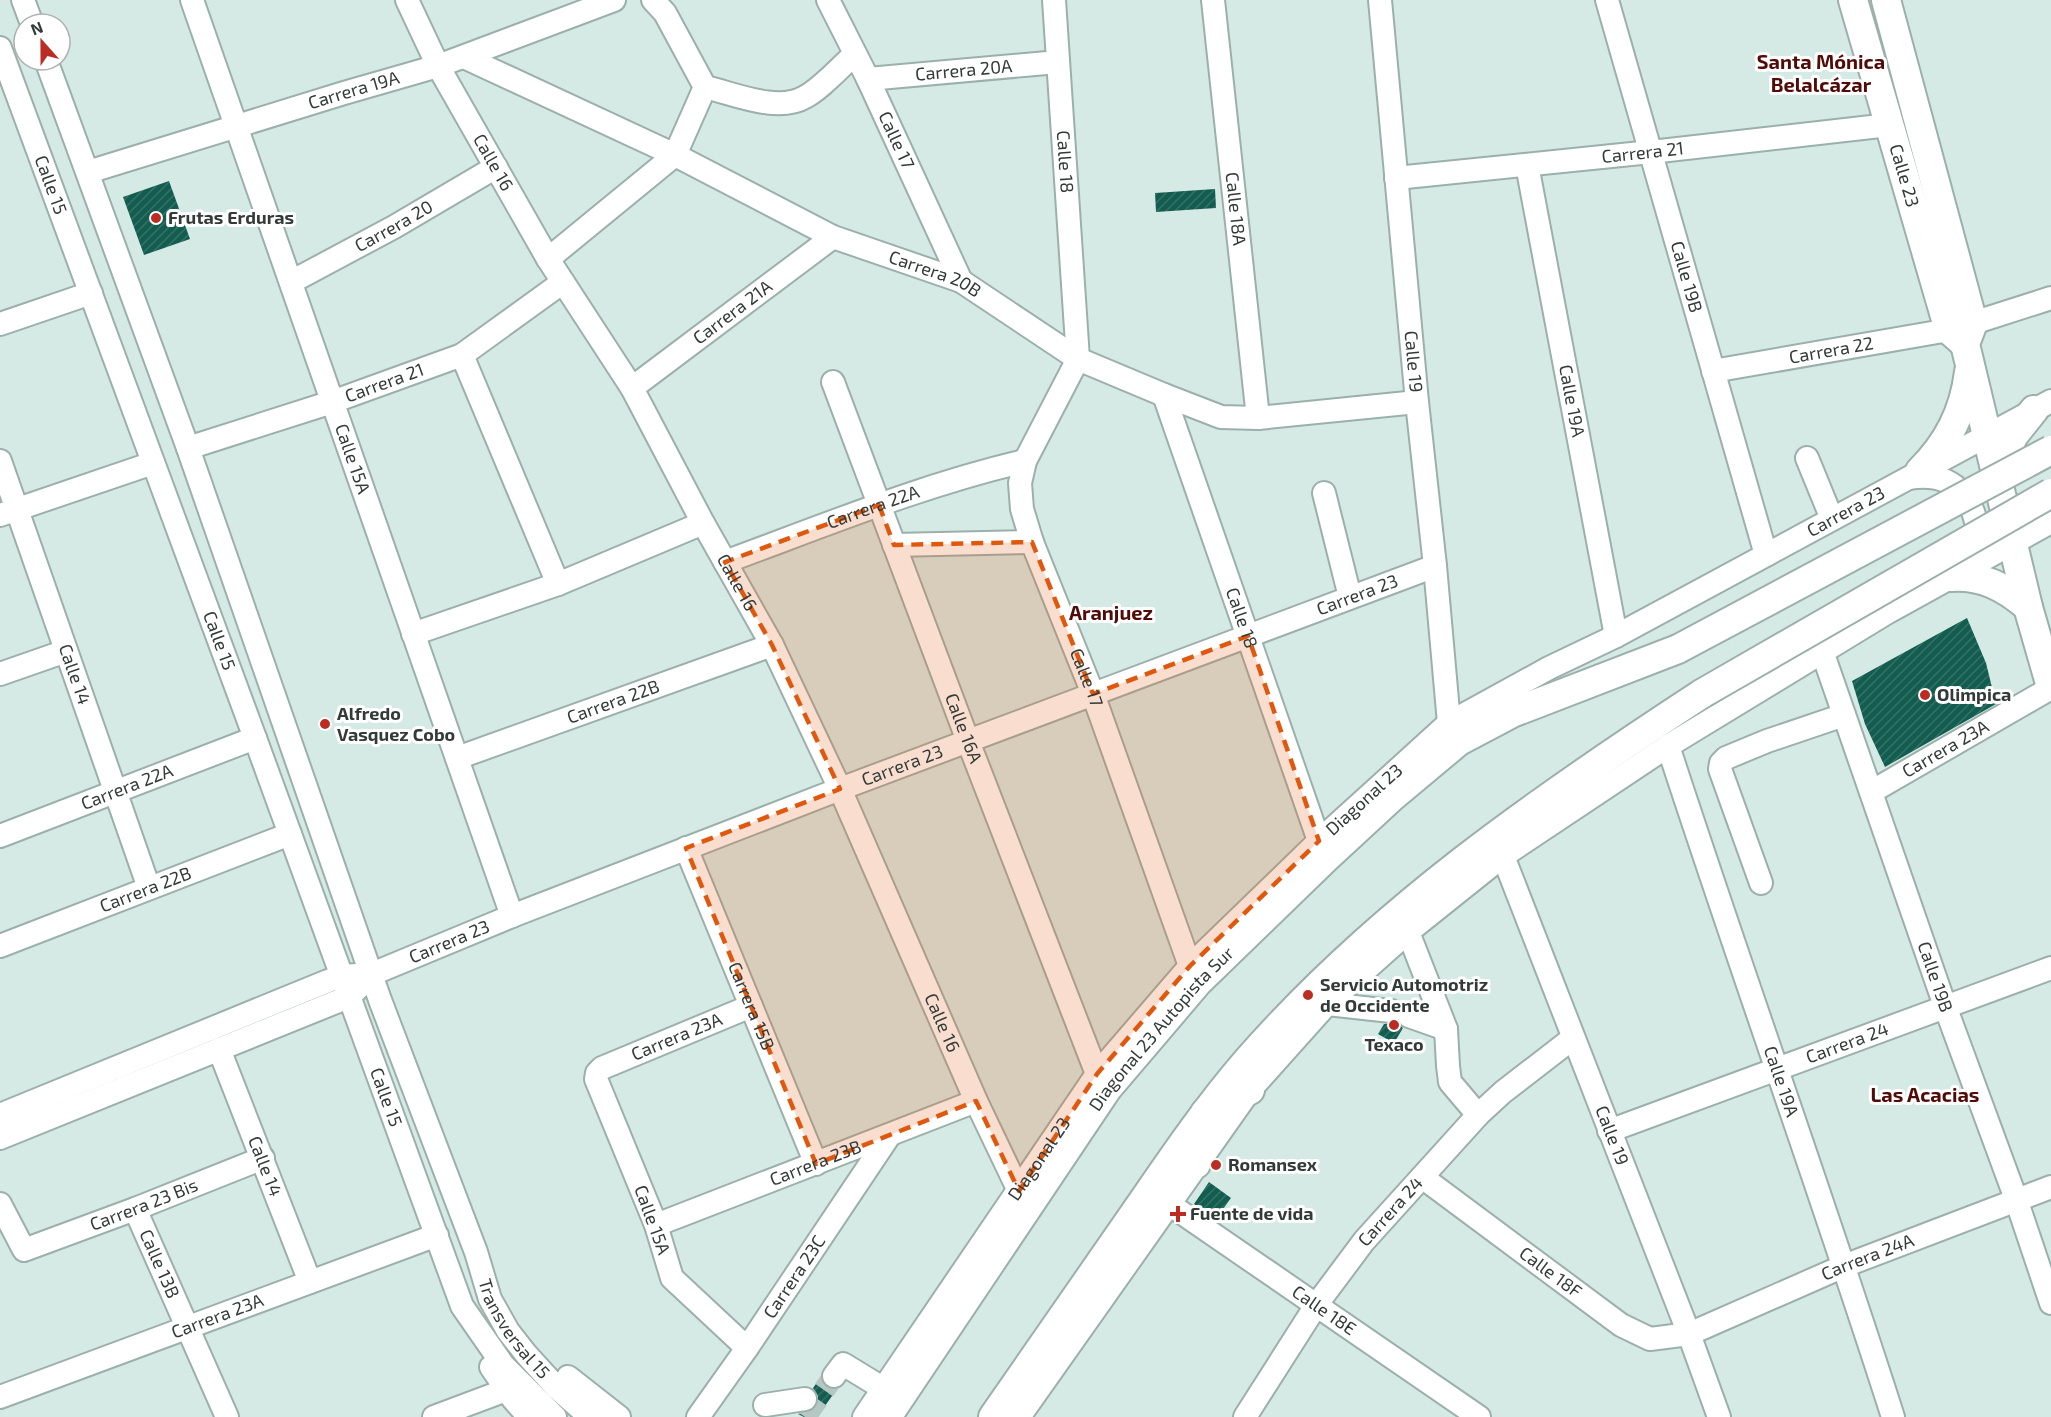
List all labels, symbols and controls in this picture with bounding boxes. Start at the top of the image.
north arrow [12,12,72,72]
text: N [28,17,45,38]
district label: Santa Mónica Belalcázar [1757,49,1885,96]
street label: Carrera 20A [914,54,1014,85]
street label: Carrera 19A [305,66,402,113]
street label: Calle 17 [874,108,920,172]
street label: Calle 16 [469,130,519,194]
street label: Calle 18 [1053,130,1079,194]
street label: Carrera 21 [1600,136,1685,167]
street label: Calle 23 [1885,141,1925,210]
street label: Calle 15 [31,152,73,217]
street label: Calle 18A [1222,171,1251,247]
street label: Carrera 20 [351,195,436,256]
place label: Frutas Erduras [168,206,294,228]
marker: Frutas Erduras [149,211,163,225]
street label: Calle 19B [1667,238,1708,315]
street label: Carrera 20B [886,245,986,301]
street label: Carrera 21A [688,274,777,348]
street label: Calle 19 [1400,329,1428,393]
street label: Carrera 22 [1787,331,1875,368]
street label: Carrera 21 [342,358,427,406]
street label: Calle 19A [1555,363,1590,439]
street label: Calle 15A [331,421,376,497]
street label: Carrera 22A [824,480,923,533]
street label: Carrera 23 [1803,481,1888,541]
street label: Calle 16 [713,550,762,615]
street label: Carrera 23 [1313,569,1401,619]
street label: Calle 18 [1222,584,1263,651]
district label: Aranjuez [1069,600,1153,624]
street label: Calle 15 [199,608,241,673]
street label: Calle 14 [55,641,96,707]
street label: Calle 17 [1066,645,1109,709]
street label: Carrera 22B [564,674,662,728]
place label: Olimpica [1937,683,2011,705]
marker: Olimpica [1918,688,1932,702]
street label: Calle 16A [941,690,988,767]
place label: Alfredo Vasquez Cobo [337,702,455,745]
street label: Carrera 23A [1898,714,1993,782]
marker: Alfredo Vasquez Cobo [318,717,332,731]
street label: Carrera 23 [858,739,946,790]
street label: Carrera 22A [78,758,176,814]
street label: Diagonal 23 [1321,759,1407,840]
street label: Carrera 22B [96,861,194,917]
street label: Carrera 23 [405,915,493,968]
street label: Calle 19B [1914,938,1958,1015]
street label: Diagonal 23 Autopista Sur [1084,941,1238,1115]
street label: Carrera 15B [724,958,780,1053]
place label: Servicio Automotriz de Occidente [1320,973,1488,1016]
marker: Servicio Automotriz de Occidente [1301,988,1315,1002]
street label: Calle 16 [920,990,965,1055]
street label: Carrera 23A [628,1007,726,1065]
street label: Carrera 24 [1803,1017,1891,1067]
marker: Texaco [1387,1018,1401,1032]
place label: Texaco [1364,1033,1424,1055]
street label: Calle 19A [1760,1043,1804,1120]
street label: Calle 15 [366,1064,408,1130]
district label: Las Acacias [1871,1082,1979,1106]
street label: Calle 19 [1591,1102,1634,1168]
street label: Diagonal 23 [1002,1112,1075,1204]
street label: Calle 14 [244,1133,287,1199]
street label: Carrera 23B [766,1135,864,1190]
place label: Romansex [1228,1153,1318,1175]
marker: Romansex [1209,1158,1223,1172]
street label: Carrera 24 [1353,1172,1427,1251]
street label: Carrera 23 Bis [87,1173,201,1235]
street label: Calle 15A [630,1182,676,1258]
place label: Fuente de vida [1190,1202,1313,1224]
marker: Fuente de vida [1171,1207,1185,1221]
street label: Calle 13B [135,1226,185,1301]
street label: Carrera 24A [1818,1228,1917,1285]
street label: Carrera 23C [758,1231,829,1322]
street label: Calle 18F [1515,1241,1587,1302]
street label: Transversal 15 [475,1276,555,1383]
street label: Calle 18E [1288,1280,1361,1339]
street label: Carrera 23A [168,1288,267,1343]

